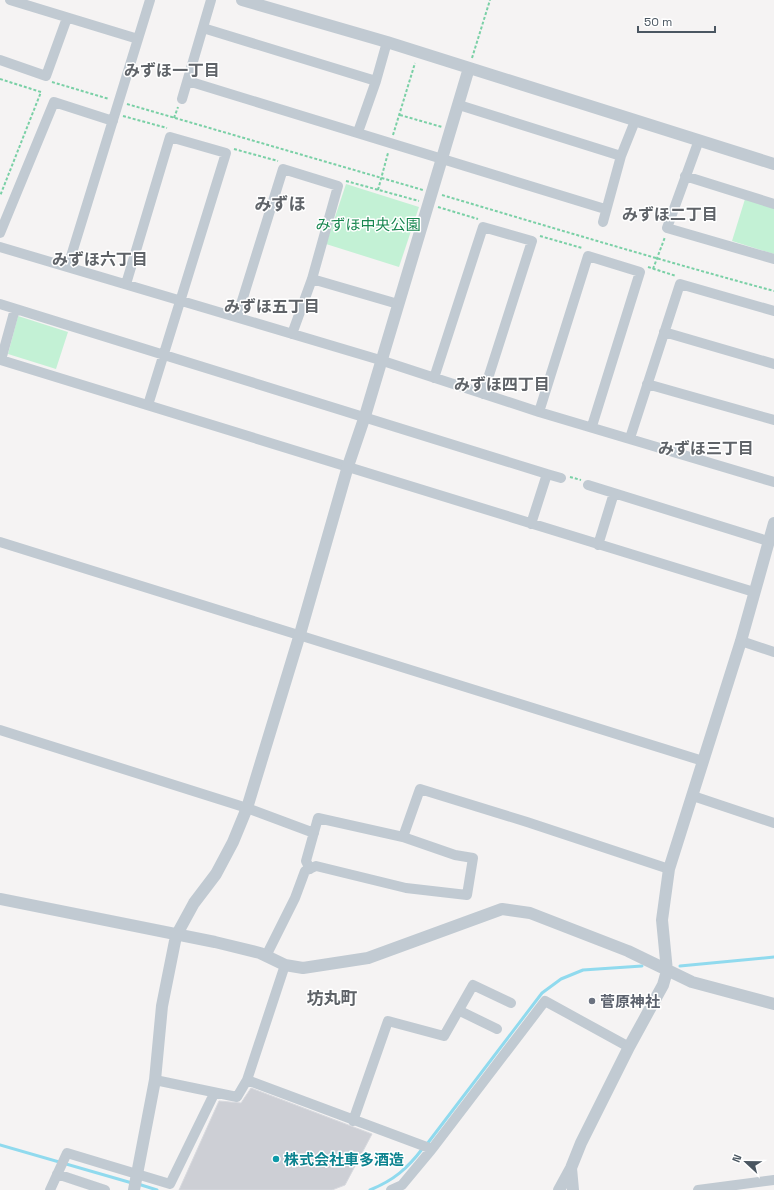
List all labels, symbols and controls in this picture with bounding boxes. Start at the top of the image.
scale bar [638,8,715,34]
text: 50 m [644,14,672,30]
district label: みずほ一丁目 [124,60,220,81]
district label: みずほ [255,193,306,215]
district label: みずほ二丁目 [622,204,718,225]
park label: みずほ中央公園 [315,215,421,234]
district label: みずほ六丁目 [52,249,148,270]
district label: みずほ五丁目 [224,296,320,317]
district label: みずほ四丁目 [454,374,550,395]
district label: みずほ三丁目 [658,438,754,459]
district label: 坊丸町 [307,987,358,1009]
place label: 菅原神社 [600,992,660,1011]
marker: 菅原神社 [587,996,597,1006]
north arrow [726,1142,766,1182]
place label: 株式会社車多酒造 [284,1150,404,1169]
text: N [729,1152,745,1164]
marker: 株式会社車多酒造 [271,1154,281,1164]

